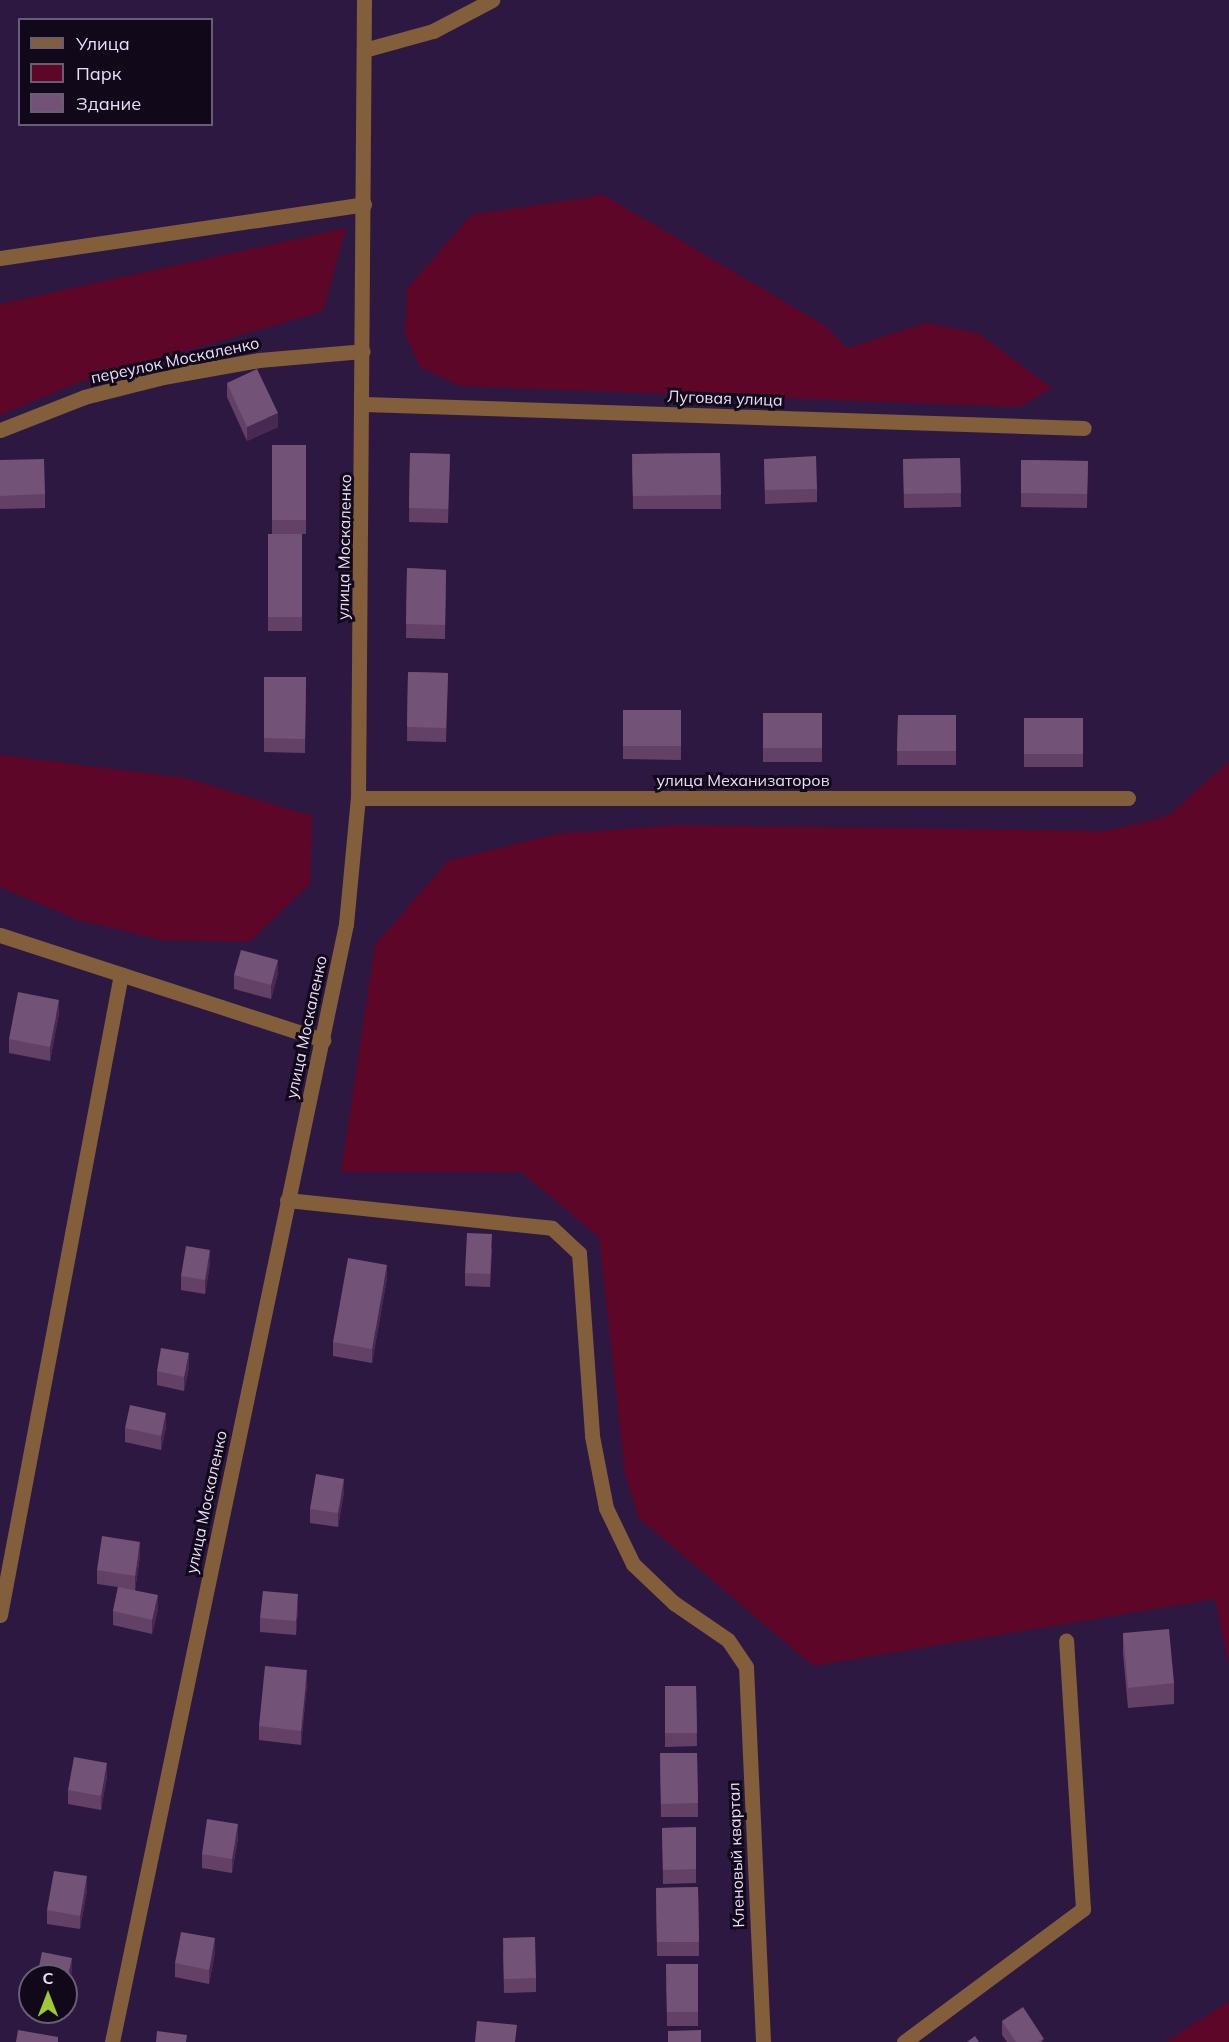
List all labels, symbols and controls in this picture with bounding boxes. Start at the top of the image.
legend [18,18,213,126]
text: Улица [76,32,130,55]
text: Парк [76,62,121,85]
text: Здание [76,92,141,115]
street label: переулок Москаленко [89,333,261,387]
street label: Луговая улица [667,386,783,410]
street label: улица Москаленко [333,474,355,620]
street label: улица Механизаторов [656,770,830,790]
street label: улица Москаленко [281,954,331,1100]
street label: улица Москаленко [181,1429,231,1575]
street label: Кленовый квартал [724,1782,748,1928]
north arrow [18,1964,78,2024]
text: С [43,1968,53,1988]

